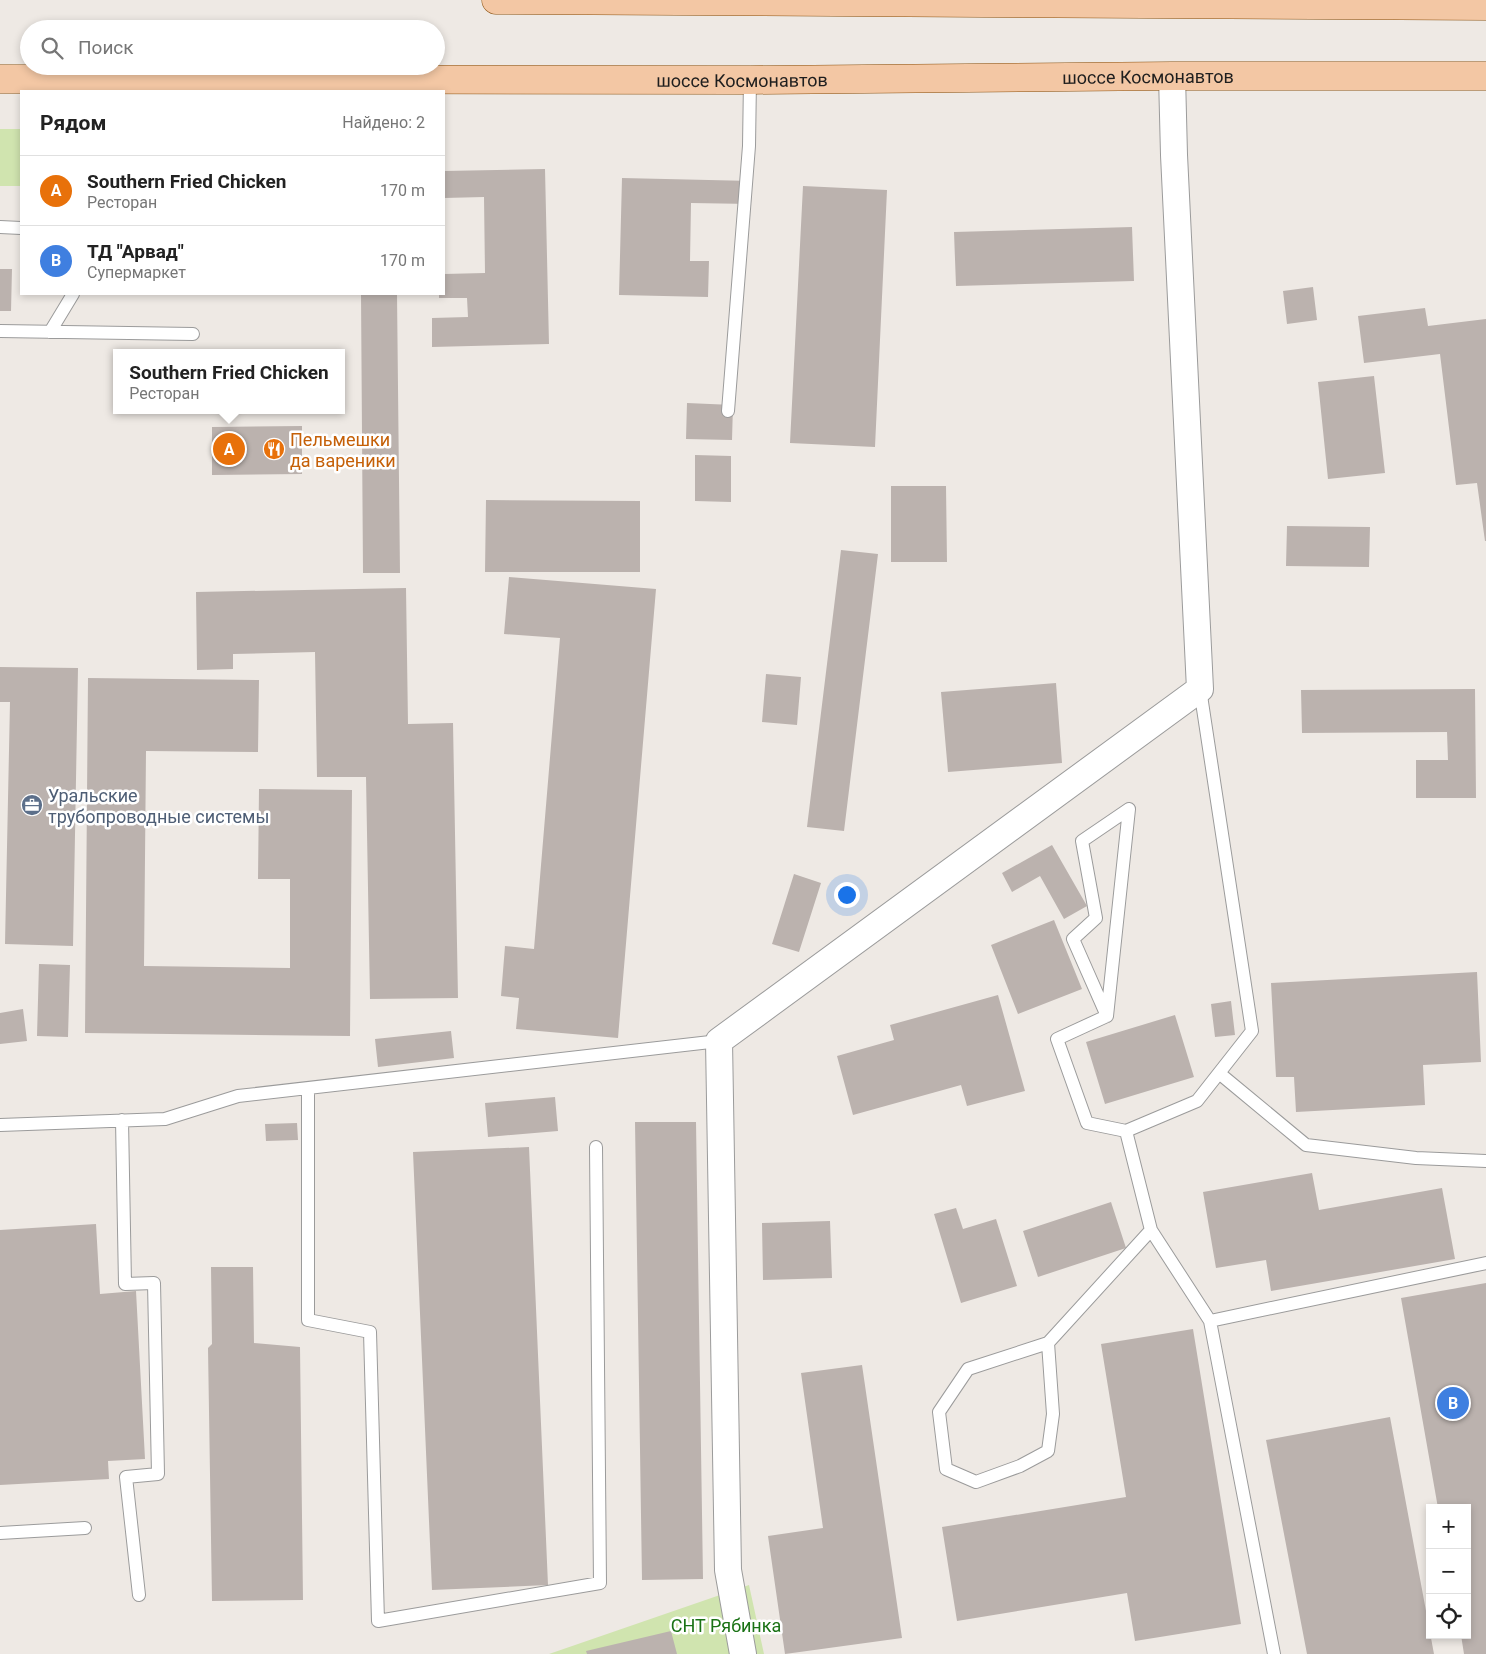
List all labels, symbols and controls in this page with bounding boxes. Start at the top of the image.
search box [20,20,445,75]
icon: search [38,34,66,62]
text: Поиск [78,36,134,59]
street label: шоссе Космонавтов [1062,65,1234,88]
street label: шоссе Космонавтов [656,69,828,91]
text: Рядом [40,111,106,135]
text: Найдено: 2 [342,113,425,132]
text: Southern Fried Chicken [87,170,286,193]
text: A [51,181,61,200]
text: 170 m [380,181,425,200]
text: Ресторан [87,193,157,212]
text: ТД "Арвад" [87,240,184,263]
text: B [51,251,61,270]
text: 170 m [380,251,425,270]
text: Супермаркет [87,263,186,282]
popup [113,349,345,414]
text: Southern Fried Chicken [129,361,329,384]
text: Ресторан [129,384,200,403]
place label: Пельмешки да вареники [290,429,396,471]
pin: A [213,430,245,468]
restaurant icon: Пельмешки да вареники [262,437,286,461]
place label: Уральские трубопроводные системы [48,785,269,827]
office icon: Уральские трубопроводные системы [20,793,44,817]
your location [834,882,860,908]
pin: B [1437,1384,1469,1422]
map controls [1426,1504,1471,1639]
button: + [1426,1504,1471,1549]
button: − [1426,1549,1471,1594]
button: locate [1426,1594,1471,1639]
park label: СНТ Рябинка [671,1615,781,1636]

